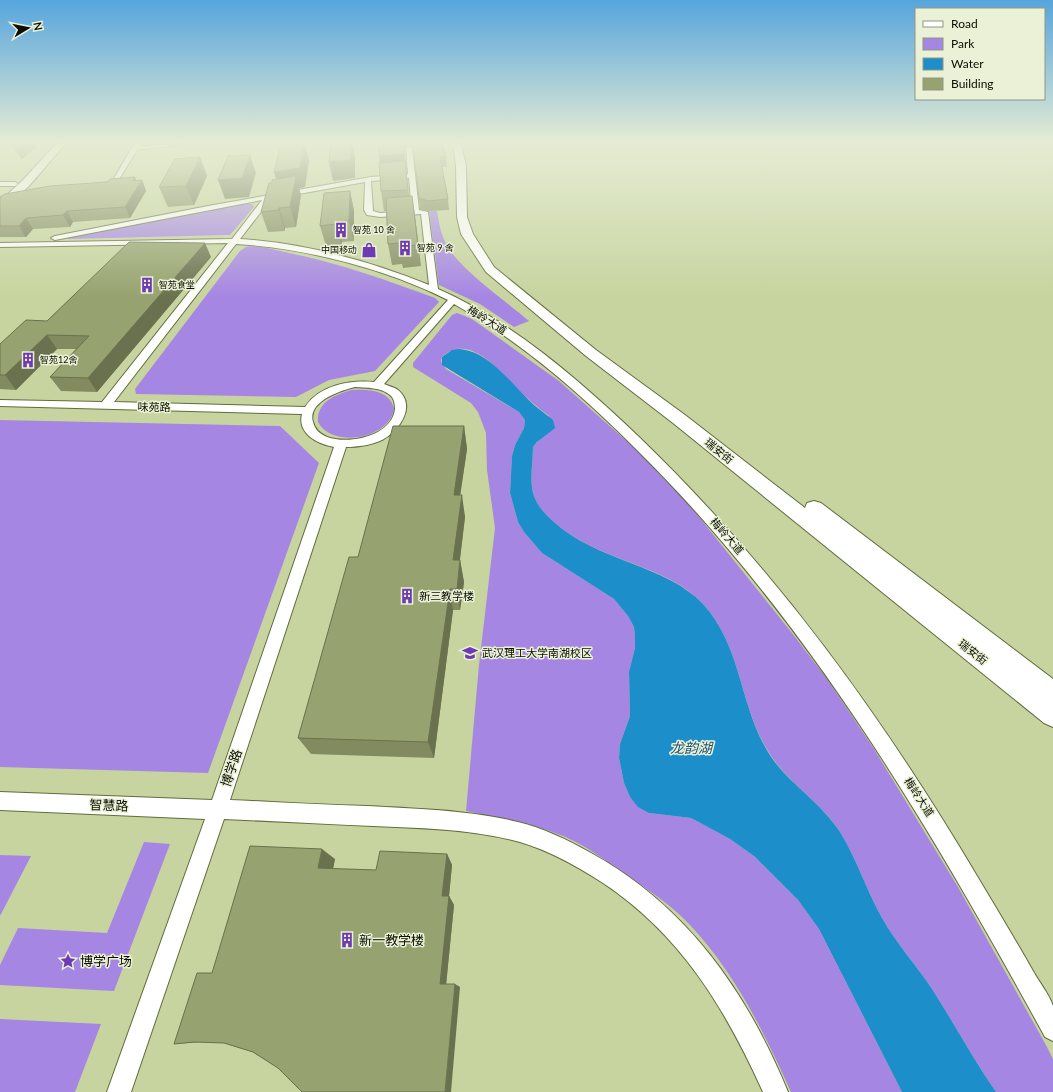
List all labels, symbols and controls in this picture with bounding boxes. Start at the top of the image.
north arrow [8,8,48,48]
legend [915,8,1045,100]
text: Road [951,16,978,31]
text: N [31,21,45,31]
text: Park [951,36,975,51]
text: Water [951,56,984,71]
text: Building [951,76,994,91]
building icon: 智苑 10 舍 [332,221,350,239]
place label: 智苑 10 舍 [353,224,395,235]
building icon: 智苑 9 舍 [396,239,414,257]
shop icon: 中国移动 [360,241,378,259]
place label: 智苑 9 舍 [417,242,454,253]
place label: 中国移动 [321,244,357,255]
building icon: 智苑食堂 [138,276,156,294]
place label: 智苑食堂 [159,279,195,290]
street label: 梅岭大道 [465,302,509,337]
building icon: 智苑12舍 [19,351,37,369]
place label: 智苑12舍 [40,354,77,365]
street label: 味苑路 [137,400,171,413]
street label: 瑞安街 [702,435,736,466]
street label: 梅岭大道 [708,515,747,557]
building icon: 新三教学楼 [398,587,416,605]
place label: 新三教学楼 [419,589,474,602]
street label: 瑞安街 [956,636,990,667]
school or university icon: 武汉理工大学南湖校区 [461,644,479,662]
place label: 武汉理工大学南湖校区 [482,646,592,659]
water label: 龙韵湖 [670,739,714,756]
street label: 博学路 [217,747,245,789]
street label: 梅岭大道 [902,775,937,819]
street label: 智慧路 [89,796,129,814]
building icon: 新一教学楼 [338,931,356,949]
place label: 新一教学楼 [359,932,424,948]
place icon: 博学广场 [59,952,77,970]
place label: 博学广场 [80,953,132,969]

